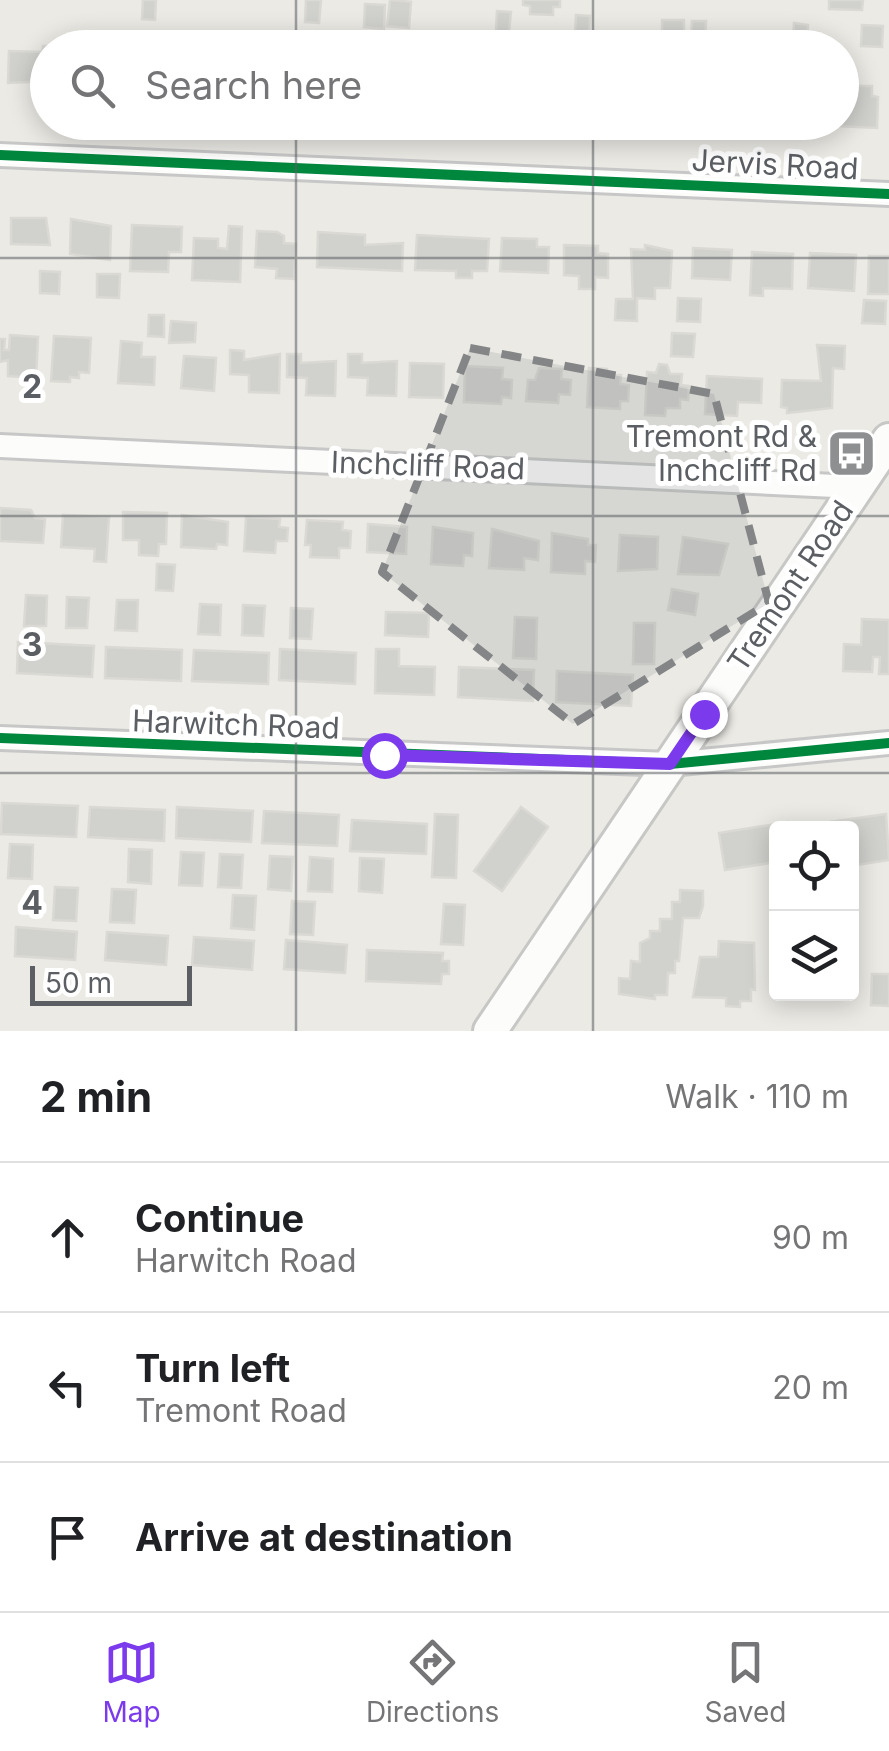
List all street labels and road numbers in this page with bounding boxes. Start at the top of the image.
street label: Jervis Road [691,142,859,186]
street label: Inchcliff Road [330,444,526,486]
street label: Tremont Road [720,494,860,678]
street label: Harwitch Road [132,702,340,746]

